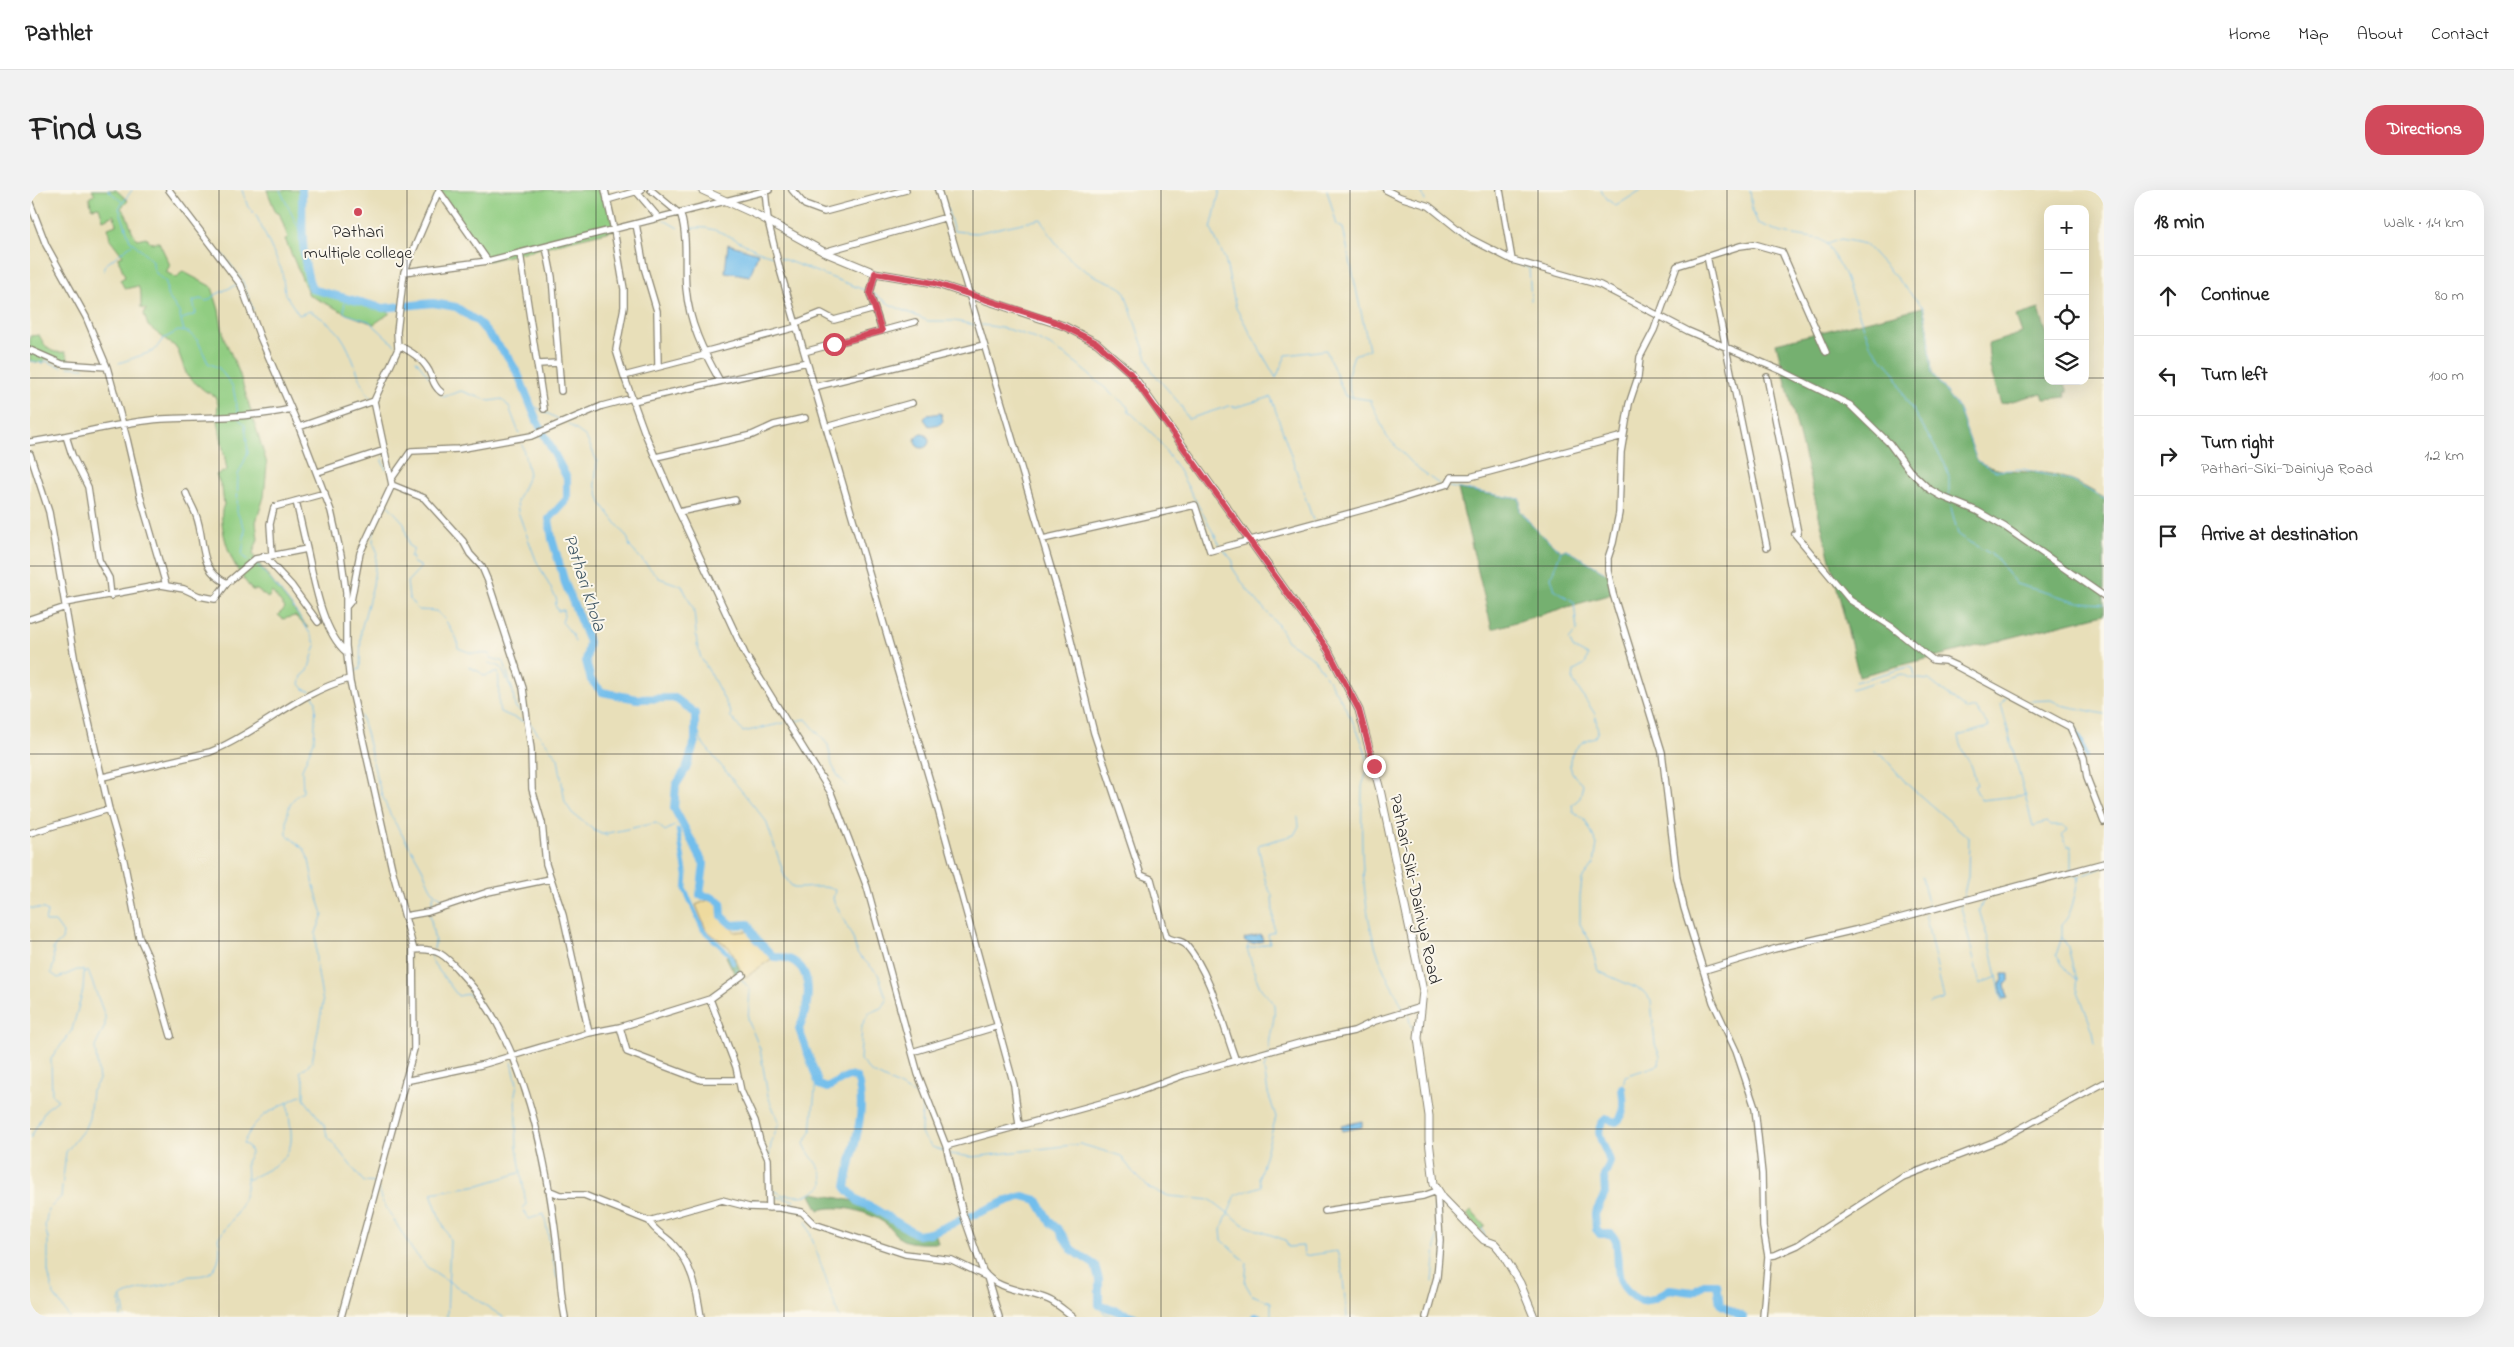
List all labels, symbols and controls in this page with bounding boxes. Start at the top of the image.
text: Pathlet [25,17,93,52]
text: Home [2229,22,2270,48]
text: Map [2298,22,2329,48]
text: About [2357,22,2403,48]
text: Contact [2431,22,2489,48]
text: Find us [30,105,142,156]
button: Directions [2365,105,2484,155]
map controls [2044,205,2089,385]
button: + [2044,205,2089,250]
marker: Pathari multiple college [352,206,364,218]
text: 18 min [2154,208,2204,238]
text: Walk · 1.4 km [2383,211,2464,235]
place label: Pathari multiple college [304,220,413,268]
button: − [2044,250,2089,295]
icon: ahead [2154,282,2182,310]
text: Continue [2201,282,2269,309]
text: 80 m [2435,284,2464,308]
button: locate [2044,295,2089,340]
route start [823,333,846,356]
button: layers [2044,340,2089,385]
icon: left [2154,362,2182,390]
text: Turn left [2201,362,2268,389]
text: 100 m [2429,364,2464,388]
text: Turn right [2201,430,2274,457]
icon: right [2154,442,2182,470]
text: 1.2 km [2424,444,2464,468]
text: Pathari-Siki-Dainiya Road [2201,457,2373,481]
icon: arrive [2154,522,2182,550]
text: Arrive at destination [2201,522,2358,549]
water label: Pathari Khola [555,531,612,636]
route end [1363,755,1386,778]
street label: Pathari-Siki-Dainiya Road [1381,792,1447,987]

